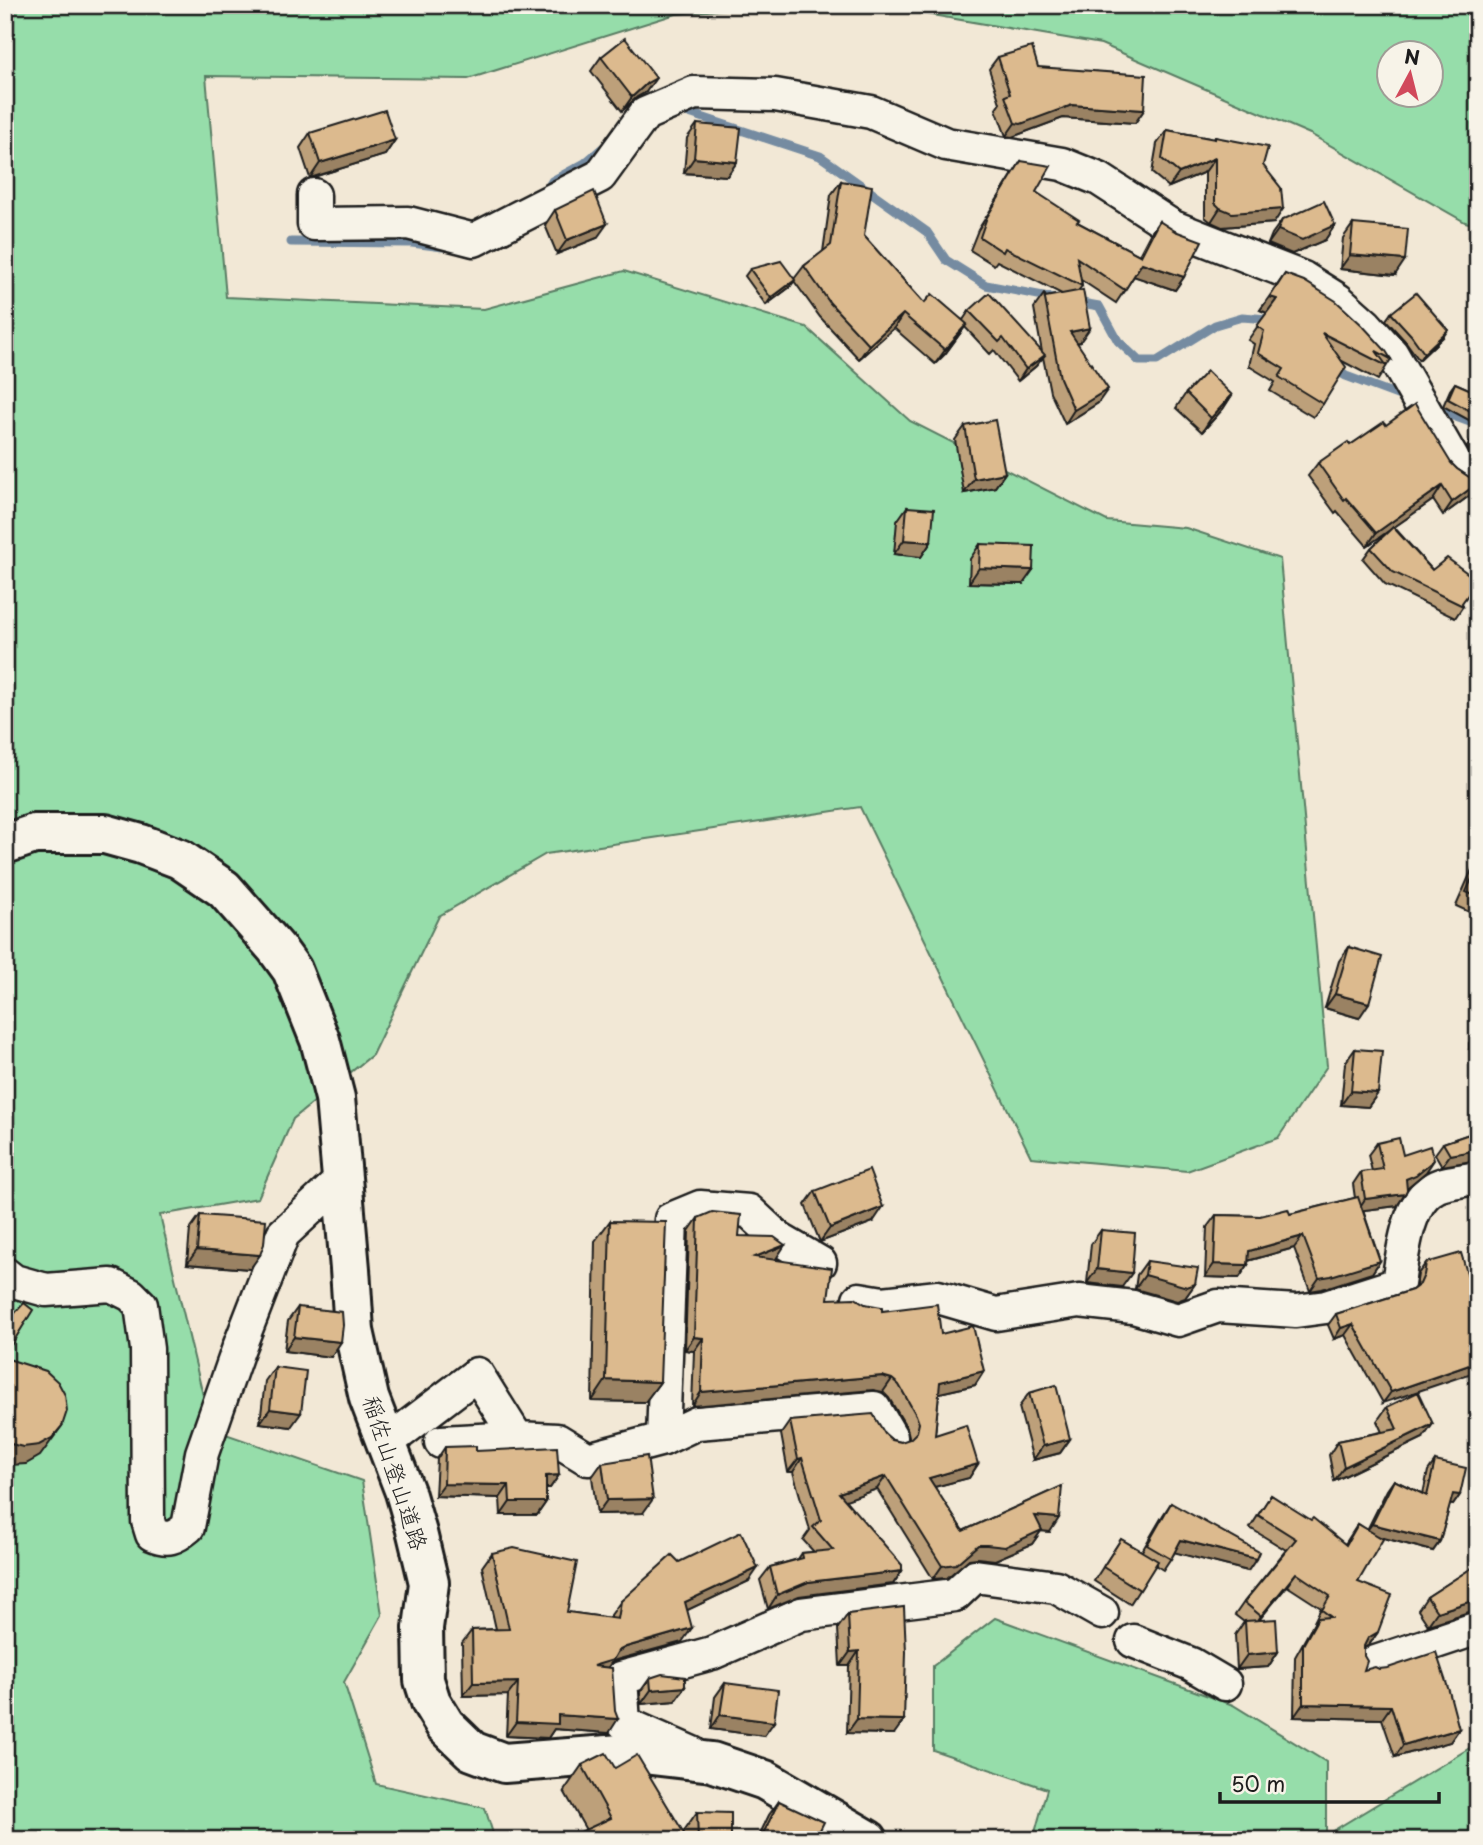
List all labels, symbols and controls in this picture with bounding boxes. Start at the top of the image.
north arrow [1374,38,1444,108]
text: N [1403,41,1421,71]
street label: 稲佐山登山道路 [355,1391,438,1555]
scale bar [1220,1761,1439,1805]
text: 50 m [1231,1767,1285,1799]

